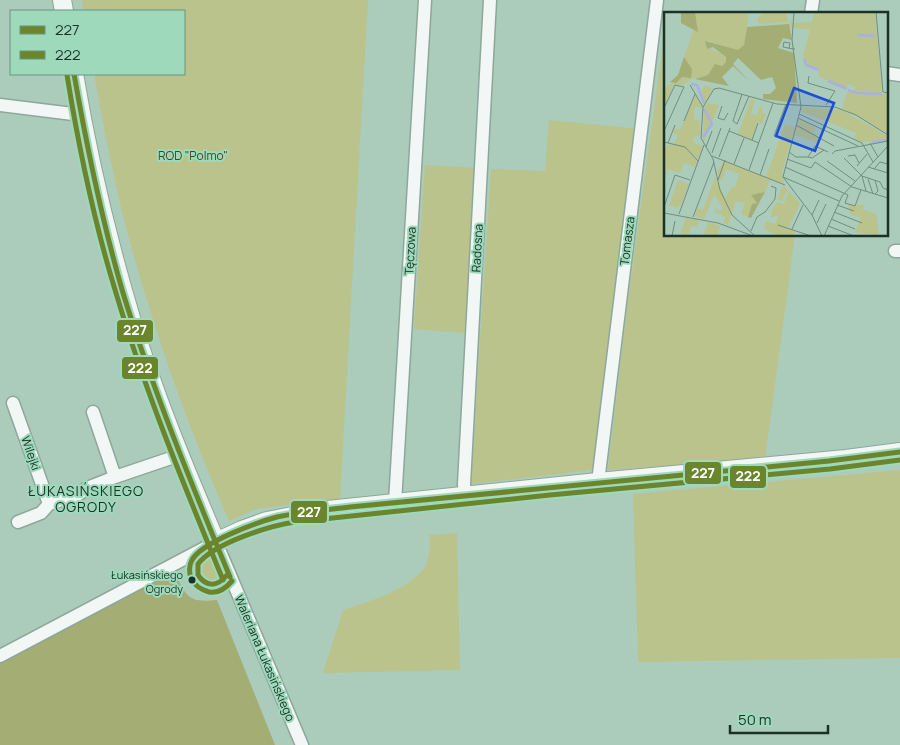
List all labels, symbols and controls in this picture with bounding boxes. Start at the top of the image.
legend [10,10,185,75]
inset map [664,12,888,236]
text: 227 [55,19,80,40]
text: 222 [55,44,81,65]
park label: ROD "Polmo" [158,147,228,164]
street label: Tomasza [616,216,638,266]
street label: Radosna [467,223,487,273]
street label: Tęczowa [400,226,420,276]
line badge: 227 [116,319,154,343]
text: 227 [123,320,147,339]
line badge: 222 [121,356,159,380]
text: 222 [127,358,153,377]
street label: Wilejki [17,434,45,472]
line badge: 227 [684,461,722,485]
text: 227 [691,463,715,482]
line badge: 222 [729,465,767,489]
text: 222 [735,466,761,485]
district label: ŁUKASIŃSKIEGO OGRODY [28,481,144,516]
line badge: 227 [290,500,328,524]
text: 227 [297,502,321,521]
place label: Łukasińskiego Ogrody [111,567,183,596]
marker: Łukasińskiego Ogrody [187,575,197,585]
street label: Waleriana Łukasińskiego [231,592,299,724]
scale bar [730,702,828,734]
text: 50 m [738,709,772,730]

